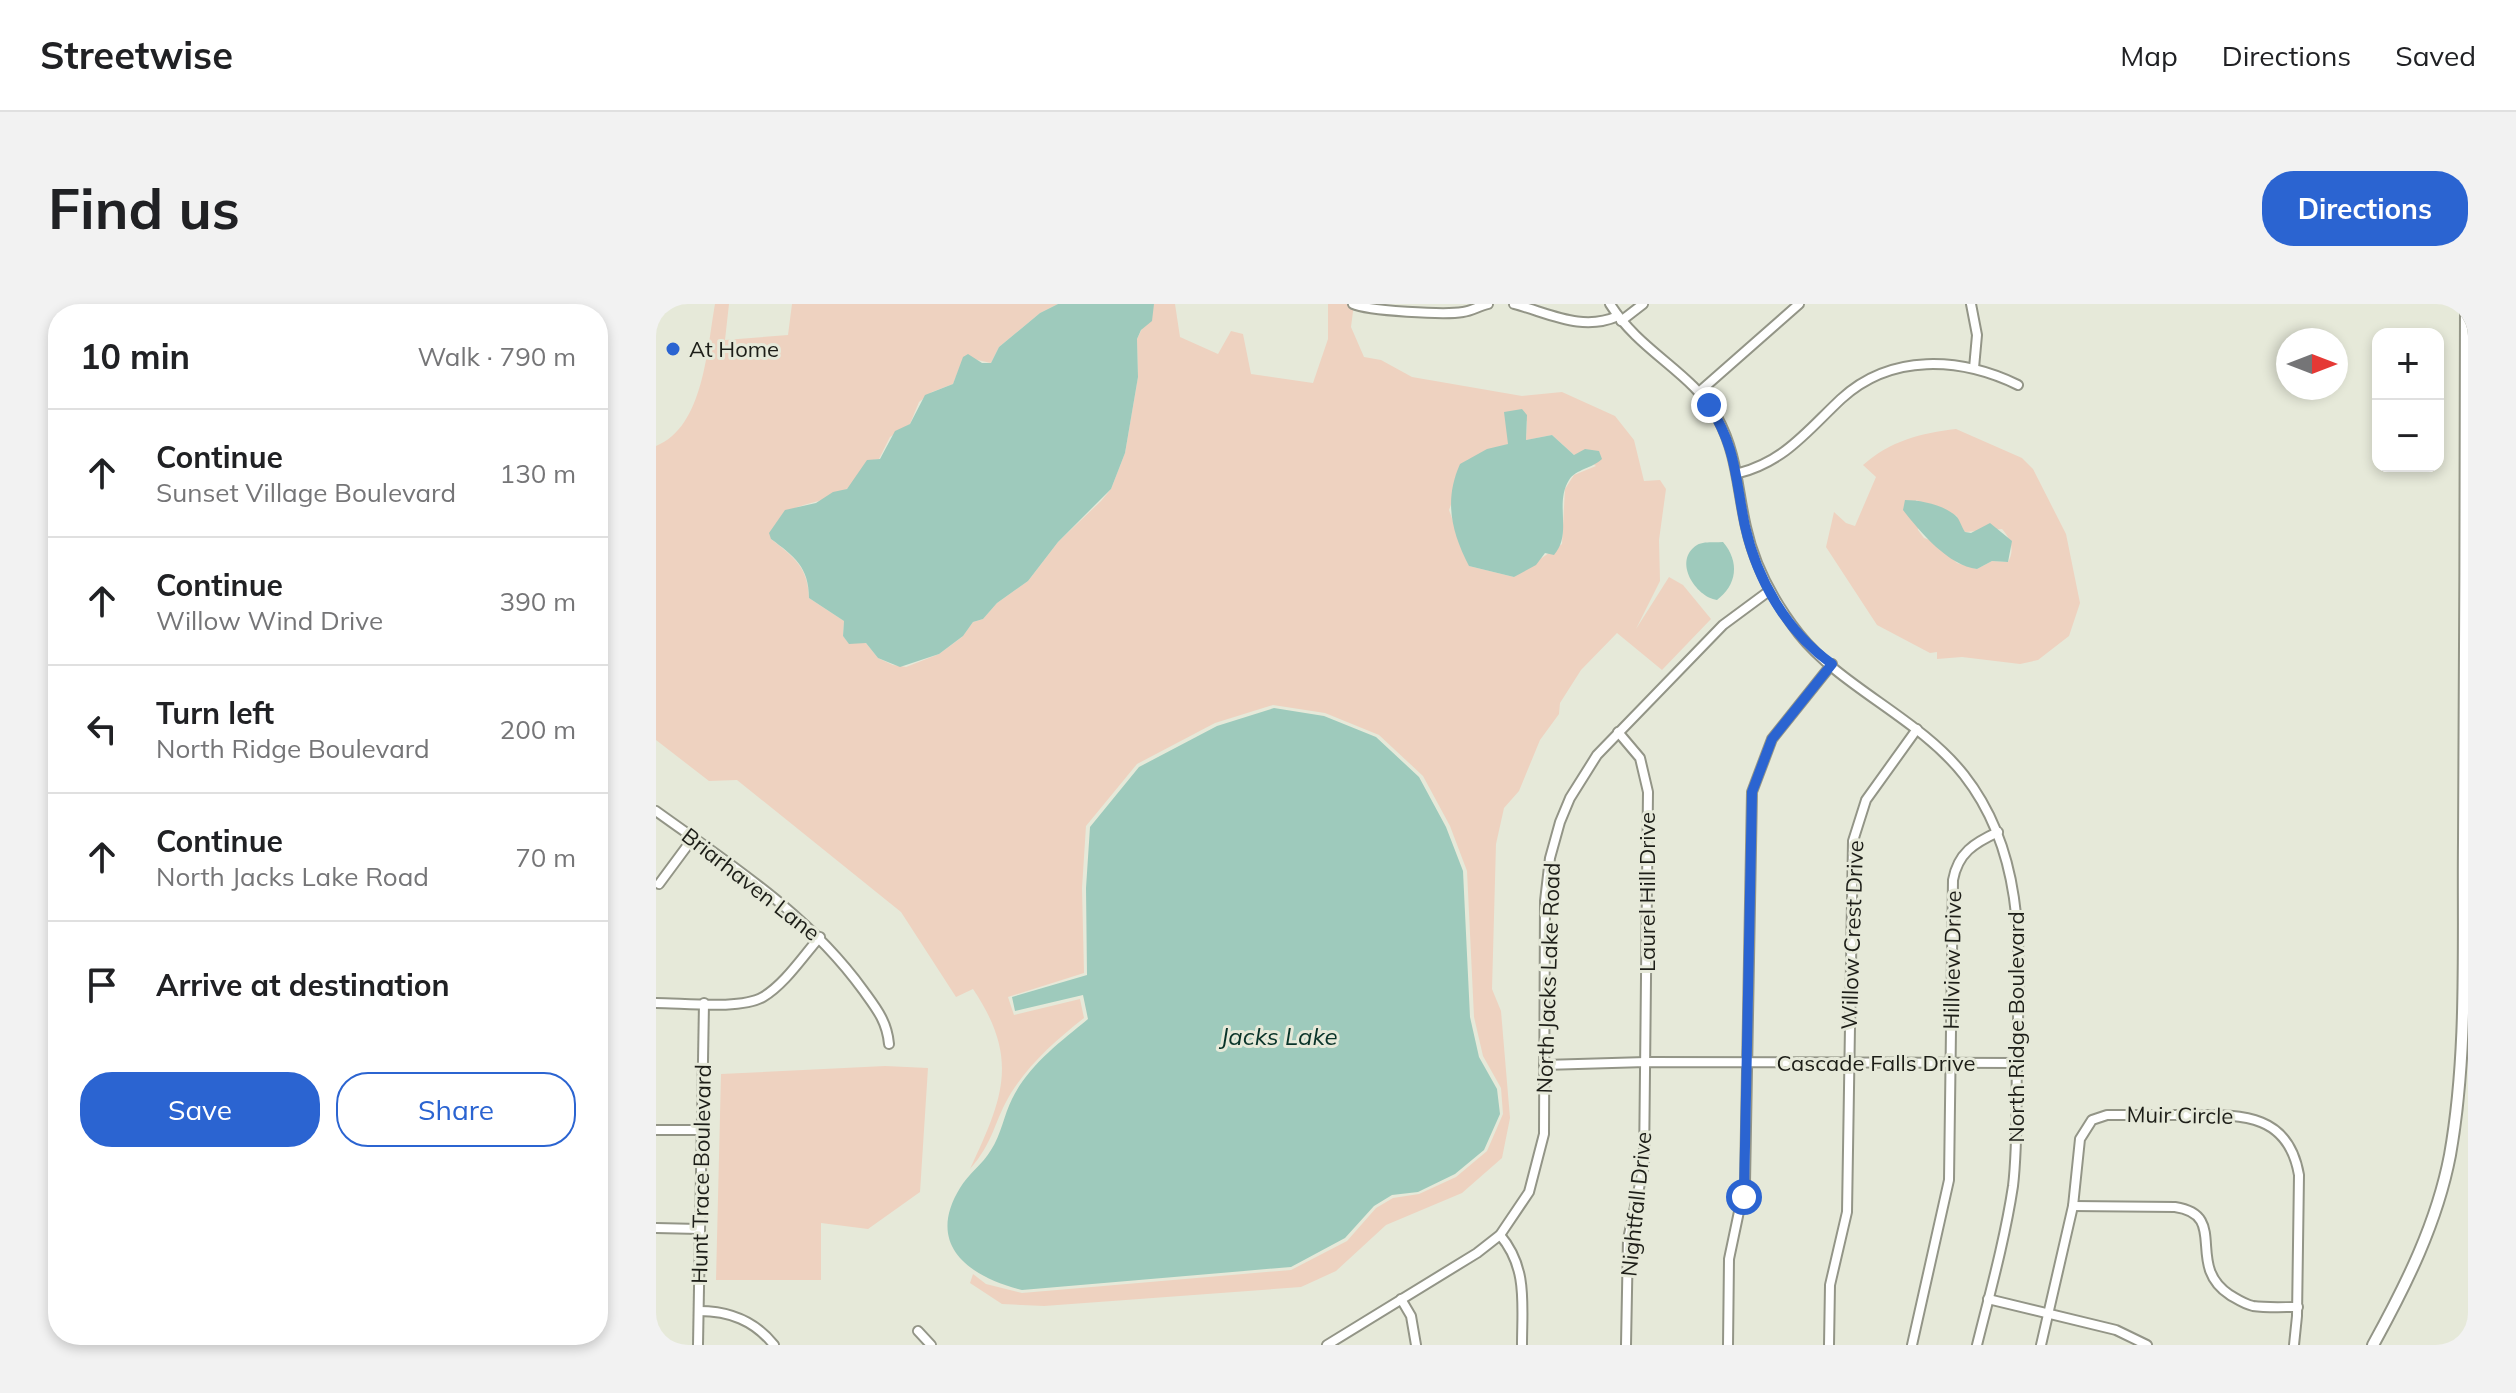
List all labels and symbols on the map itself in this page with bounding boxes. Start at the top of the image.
north arrow [2276,328,2348,400]
place label: At Home [689,335,779,363]
marker: At Home [664,340,682,358]
route end [1691,387,1727,423]
street label: Laurel Hill Drive [1633,812,1661,972]
street label: Briarhaven Lane [676,821,826,947]
street label: Willow Crest Drive [1835,840,1869,1030]
street label: North Jacks Lake Road [1530,862,1566,1094]
street label: Hillview Drive [1937,890,1967,1030]
street label: North Ridge Boulevard [2002,911,2030,1143]
water label: Jacks Lake [1218,1021,1338,1051]
street label: Cascade Falls Drive [1776,1049,1976,1077]
street label: Hunt Trace Boulevard [685,1064,717,1284]
street label: Muir Circle [2126,1100,2234,1130]
street label: Nightfall Drive [1614,1130,1658,1278]
route start [1726,1179,1762,1215]

